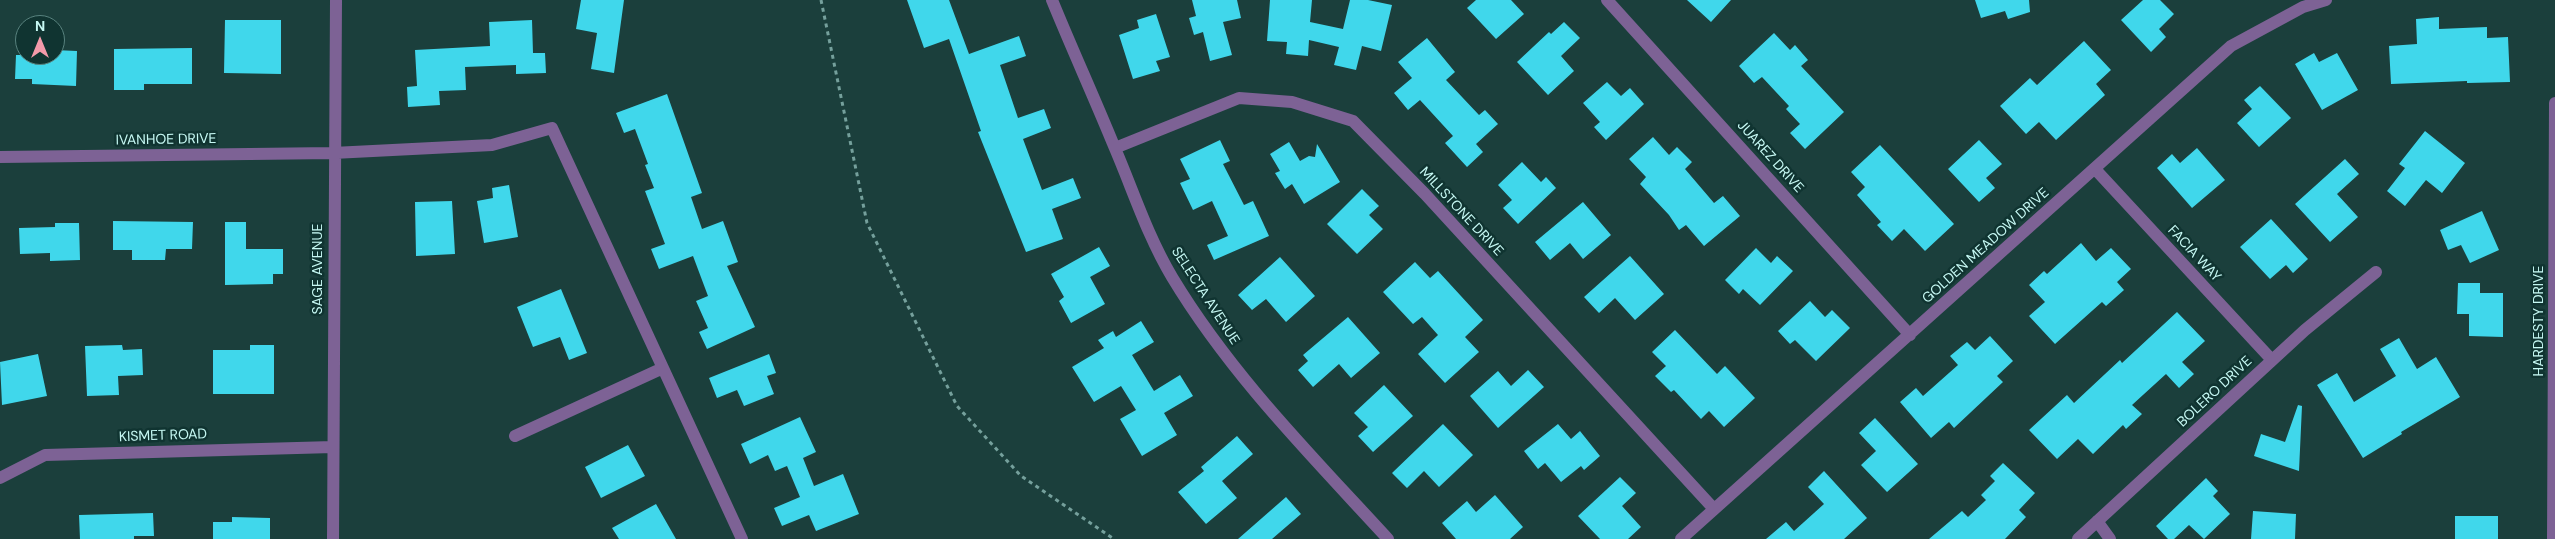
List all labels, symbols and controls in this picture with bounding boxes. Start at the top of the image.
north arrow [15,15,65,65]
text: N [35,17,45,35]
street label: JUAREZ DRIVE [1733,118,1807,196]
street label: IVANHOE DRIVE [115,131,217,149]
street label: MILLSTONE DRIVE [1416,164,1506,260]
street label: GOLDEN MEADOW DRIVE [1919,185,2053,307]
street label: FACIA WAY [2164,222,2224,286]
street label: SAGE AVENUE [310,223,326,315]
street label: SELECTA AVENUE [1167,244,1243,348]
street label: HARDESTY DRIVE [2531,266,2547,376]
street label: BOLERO DRIVE [2174,353,2256,431]
street label: KISMET ROAD [119,426,207,446]

